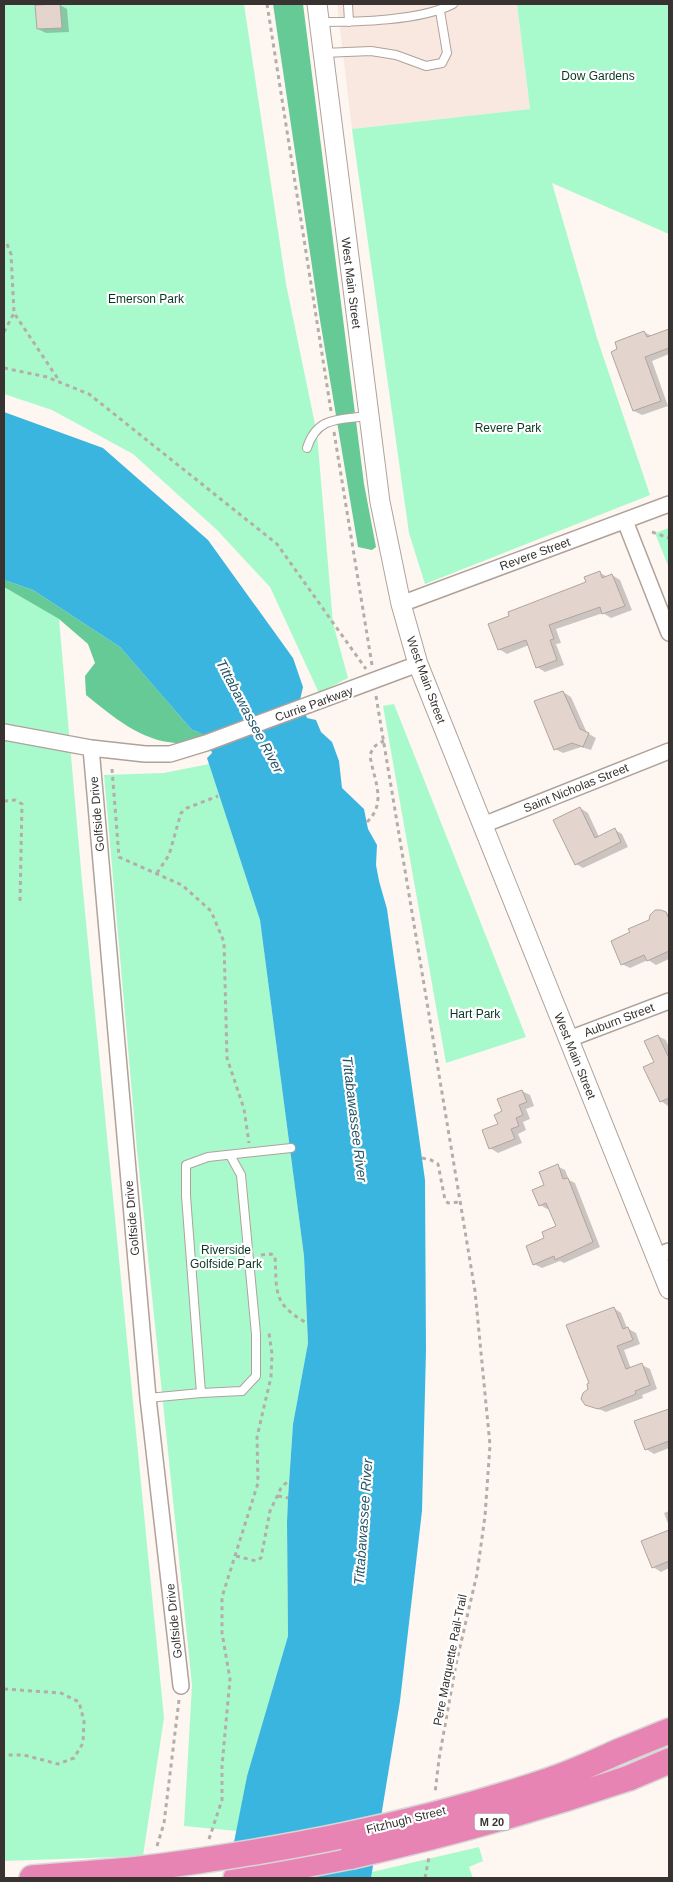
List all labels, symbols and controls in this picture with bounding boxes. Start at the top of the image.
park label: Dow Gardens [561,69,635,83]
street label: West Main Street [338,237,364,330]
park label: Emerson Park [108,292,185,306]
park label: Revere Park [475,421,542,435]
street label: Revere Street [498,535,573,573]
street label: West Main Street [404,634,449,726]
water label: Tittabawassee River [213,656,287,777]
street label: Currie Parkway [273,683,355,725]
street label: Saint Nicholas Street [521,760,631,815]
street label: Golfside Drive [87,776,107,852]
street label: Auburn Street [582,1000,657,1040]
park label: Hart Park [450,1007,501,1021]
street label: West Main Street [551,1011,599,1102]
water label: Tittabawassee River [339,1055,371,1184]
street label: Golfside Drive [122,1180,142,1256]
park label: Riverside Golfside Park [190,1243,263,1271]
water label: Tittabawassee River [351,1457,375,1586]
street label: Golfside Drive [163,1582,185,1659]
street label: Pere Marquette Rail-Trail [430,1593,470,1727]
street label: Fitzhugh Street [365,1803,448,1837]
road number: M 20 [474,1814,510,1830]

